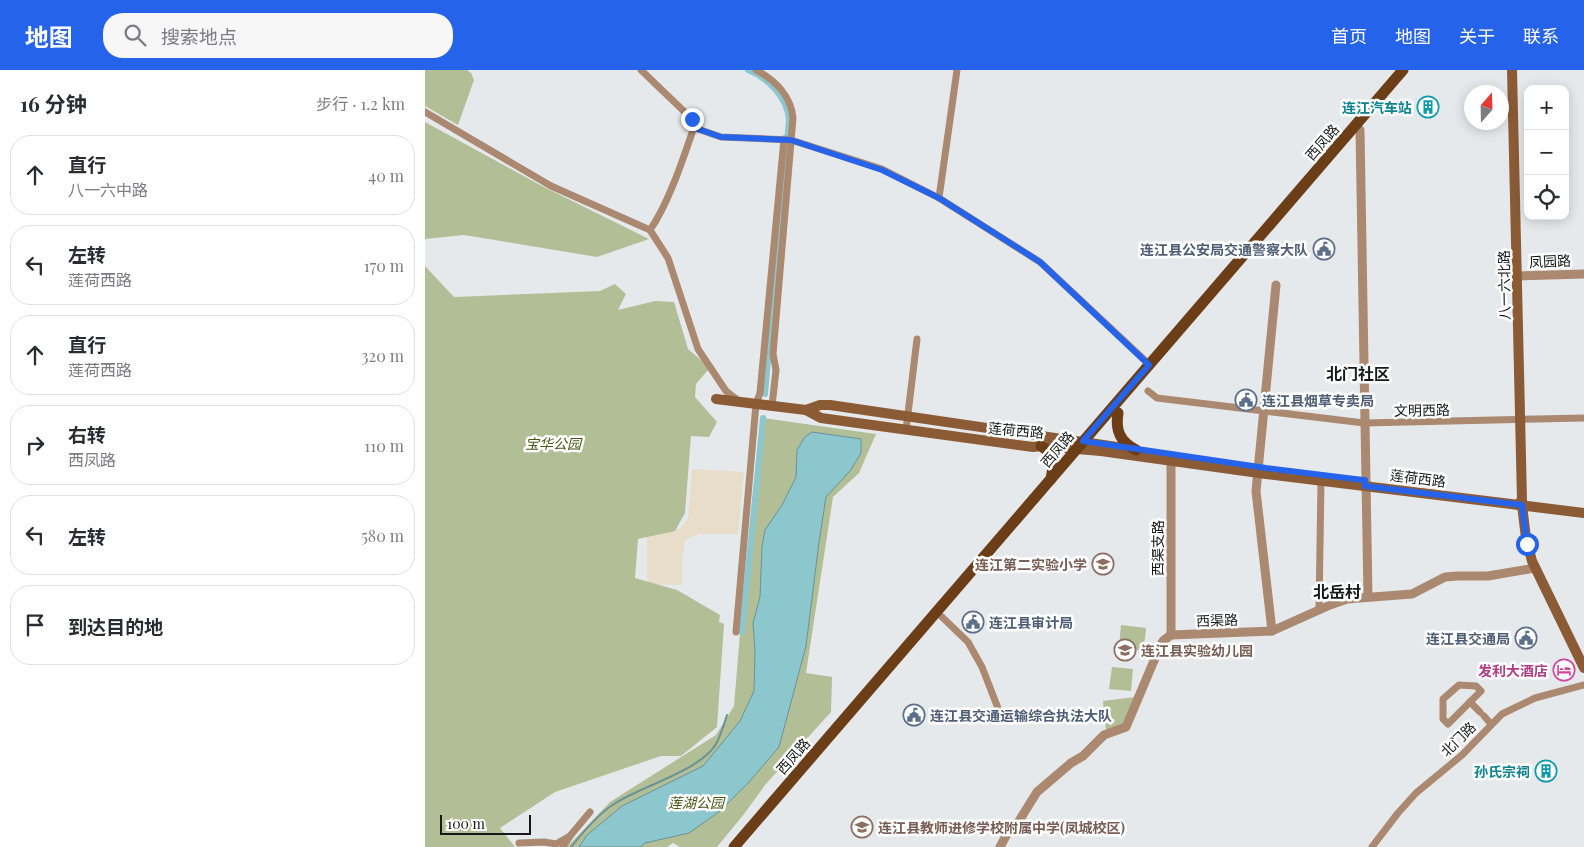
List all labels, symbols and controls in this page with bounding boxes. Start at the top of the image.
search box [103,13,453,58]
text: 地图 [25,20,73,52]
icon: search [121,21,149,49]
text: 搜索地点 [161,23,237,49]
text: 首页 [1331,24,1367,48]
text: 地图 [1395,24,1431,48]
text: 关于 [1459,24,1495,48]
text: 联系 [1523,24,1559,48]
north arrow [1464,85,1509,130]
map controls [1524,85,1569,220]
button: + [1524,85,1569,130]
text: 16 分钟 [20,89,87,117]
text: 步行 · 1.2 km [316,93,405,114]
building icon: 连江汽车站 [1416,95,1440,119]
place label: 连江汽车站 [1342,98,1412,117]
route end [681,108,704,131]
street label: 西凤路 [1301,120,1343,164]
button: − [1524,130,1569,175]
text: 直行 [68,151,106,177]
icon: ahead [21,161,49,189]
text: 40 m [368,165,404,186]
button: locate [1524,175,1569,220]
text: 八一六中路 [68,179,148,200]
public building icon: 连江县公安局交通警察大队 [1312,237,1336,261]
place label: 连江县公安局交通警察大队 [1140,240,1308,259]
text: 左转 [68,241,106,267]
street label: 八一六北路 [1494,250,1514,320]
street label: 凤园路 [1529,250,1571,272]
icon: left [21,251,49,279]
text: 170 m [364,255,404,276]
text: 莲荷西路 [68,269,132,290]
text: 直行 [68,331,106,357]
icon: ahead [21,341,49,369]
text: 320 m [361,345,404,366]
text: 莲荷西路 [68,359,132,380]
district label: 北门社区 [1326,363,1390,384]
public building icon: 连江县烟草专卖局 [1234,388,1258,412]
place label: 连江县烟草专卖局 [1262,391,1374,410]
street label: 文明西路 [1394,400,1450,420]
street label: 莲荷西路 [987,418,1045,442]
text: 右转 [68,421,106,447]
street label: 西凤路 [1036,427,1078,471]
icon: right [21,431,49,459]
park label: 宝华公园 [525,434,583,453]
text: 110 m [364,435,404,456]
text: 西凤路 [68,449,116,470]
street label: 莲荷西路 [1389,465,1447,491]
street label: 西渠支路 [1148,520,1167,576]
icon: left [21,521,49,549]
text: 左转 [68,523,106,549]
text: 580 m [361,525,404,546]
route start [1516,533,1539,556]
school or university icon: 连江第二实验小学 [1091,552,1115,576]
place label: 连江第二实验小学 [975,555,1087,574]
district label: 北岳村 [1313,581,1361,602]
public building icon: 连江县审计局 [961,610,985,634]
street label: 西渠路 [1196,610,1238,630]
icon: arrive [21,611,49,639]
text: 到达目的地 [68,613,163,639]
place label: 连江县审计局 [989,613,1073,632]
public building icon: 连江县交通局 [1514,626,1538,650]
place label: 连江县交通局 [1426,629,1510,648]
school or university icon: 连江县实验幼儿园 [1113,638,1137,662]
place label: 连江县实验幼儿园 [1141,641,1253,660]
hotel icon: 发利大酒店 [1552,658,1576,682]
place label: 发利大酒店 [1478,661,1548,680]
public building icon: 连江县交通运输综合执法大队 [902,703,926,727]
place label: 连江县交通运输综合执法大队 [930,706,1112,725]
street label: 北门路 [1436,718,1480,760]
street label: 西凤路 [772,734,814,778]
building icon: 孙氏宗祠 [1534,759,1558,783]
place label: 孙氏宗祠 [1474,762,1530,781]
park label: 莲湖公园 [668,793,726,812]
scale bar [440,812,531,835]
text: 100 m [447,814,485,833]
school or university icon: 连江县教师进修学校附属中学(凤城校区) [850,815,874,839]
place label: 连江县教师进修学校附属中学(凤城校区) [878,818,1125,837]

